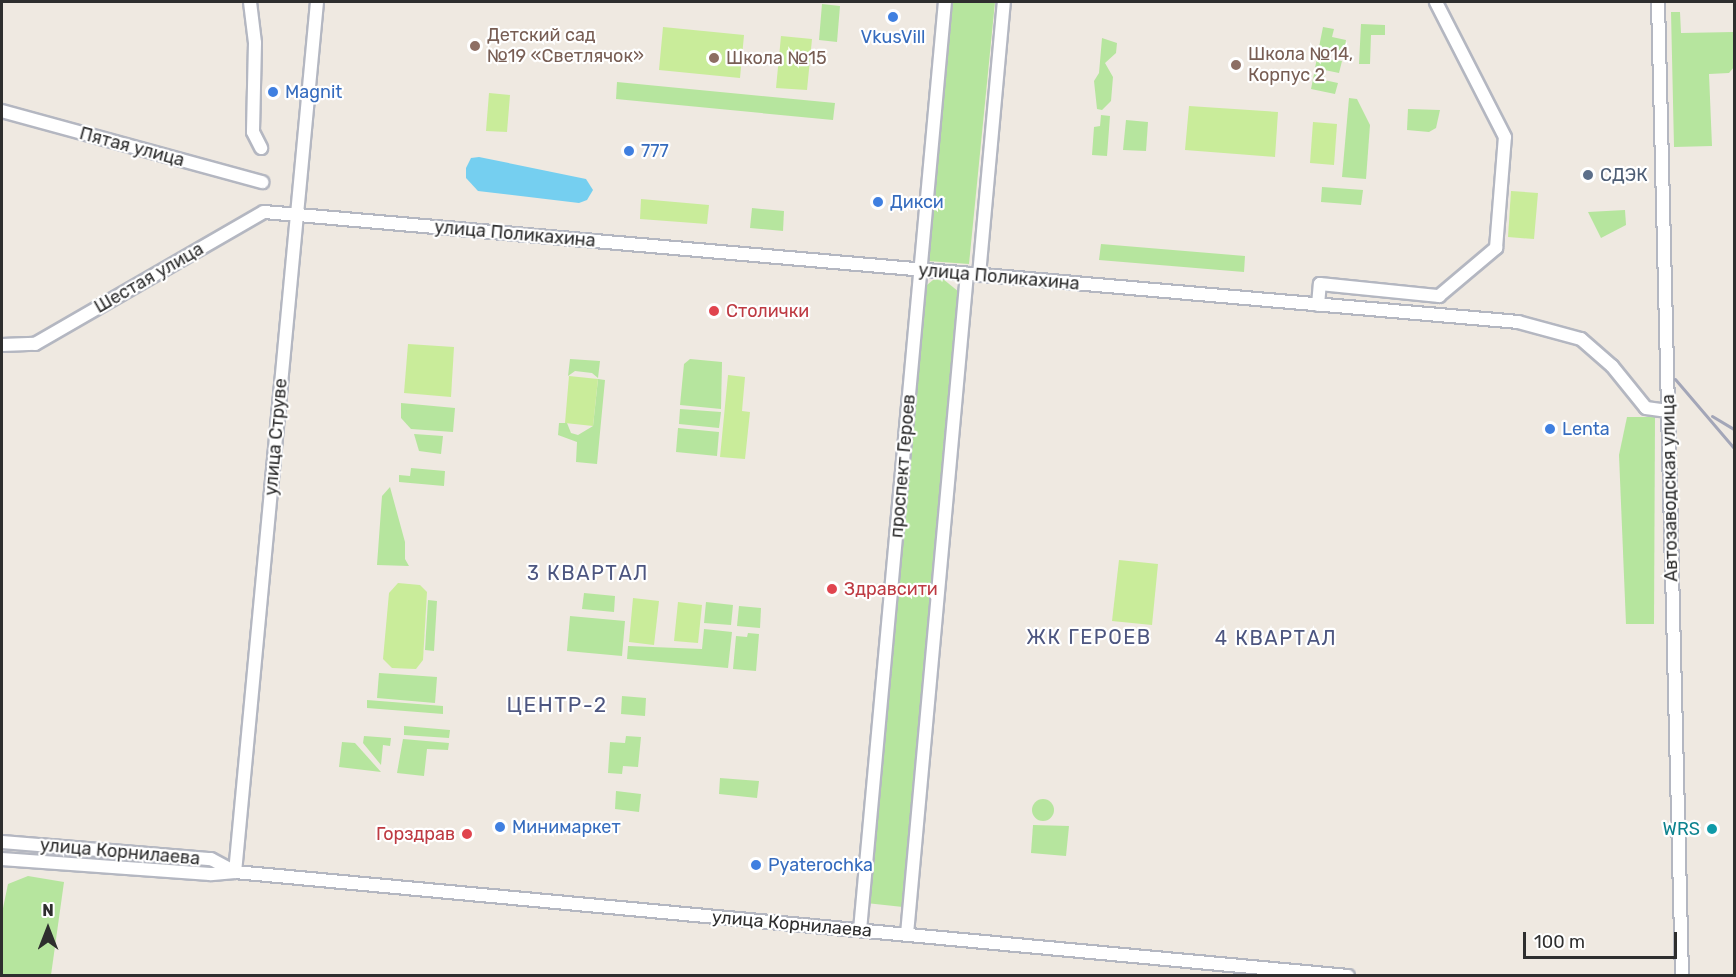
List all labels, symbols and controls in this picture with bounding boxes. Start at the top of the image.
marker: VkusVill [886,10,900,24]
place label: Детский сад №19 «Светлячок» [487,25,644,68]
place label: VkusVill [861,26,925,48]
marker: Детский сад №19 «Светлячок» [468,39,482,53]
place label: Школа №14, Корпус 2 [1248,44,1354,86]
place label: Школа №15 [726,47,827,69]
marker: Школа №15 [707,51,721,65]
marker: Школа №14, Корпус 2 [1229,58,1243,72]
place label: Magnit [285,81,342,103]
marker: Magnit [266,85,280,99]
street label: Пятая улица [77,123,187,171]
place label: 777 [641,140,669,162]
marker: 777 [622,144,636,158]
place label: СДЭК [1600,164,1648,186]
marker: СДЭК [1581,168,1595,182]
place label: Дикси [890,191,944,213]
marker: Дикси [871,195,885,209]
street label: улица Поликахина [433,216,597,252]
street label: Шестая улица [91,238,207,318]
street label: улица Поликахина [917,259,1081,295]
place label: Столички [726,300,809,322]
marker: Столички [707,304,721,318]
street label: улица Струве [260,377,292,497]
street label: проспект Героев [886,393,920,539]
street label: Автозаводская улица [1658,394,1682,582]
place label: Lenta [1562,418,1610,440]
marker: Lenta [1543,422,1557,436]
district label: 3 КВАРТАЛ [527,561,649,585]
place label: Здравсити [844,578,938,600]
marker: Здравсити [825,582,839,596]
district label: ЖК ГЕРОЕВ [1026,625,1152,649]
district label: 4 КВАРТАЛ [1215,626,1337,650]
district label: ЦЕНТР-2 [507,692,607,718]
place label: Минимаркет [512,816,621,838]
place label: WRS [1663,818,1700,840]
marker: Минимаркет [493,820,507,834]
marker: WRS [1705,822,1719,836]
place label: Горздрав [376,823,455,845]
marker: Горздрав [460,827,474,841]
street label: улица Корнилаева [39,834,201,870]
place label: Pyaterochka [768,854,873,876]
marker: Pyaterochka [749,858,763,872]
north arrow [18,899,78,959]
text: N [42,901,54,920]
street label: улица Корнилаева [711,906,873,942]
scale bar [1526,920,1680,958]
text: 100 m [1534,931,1585,953]

